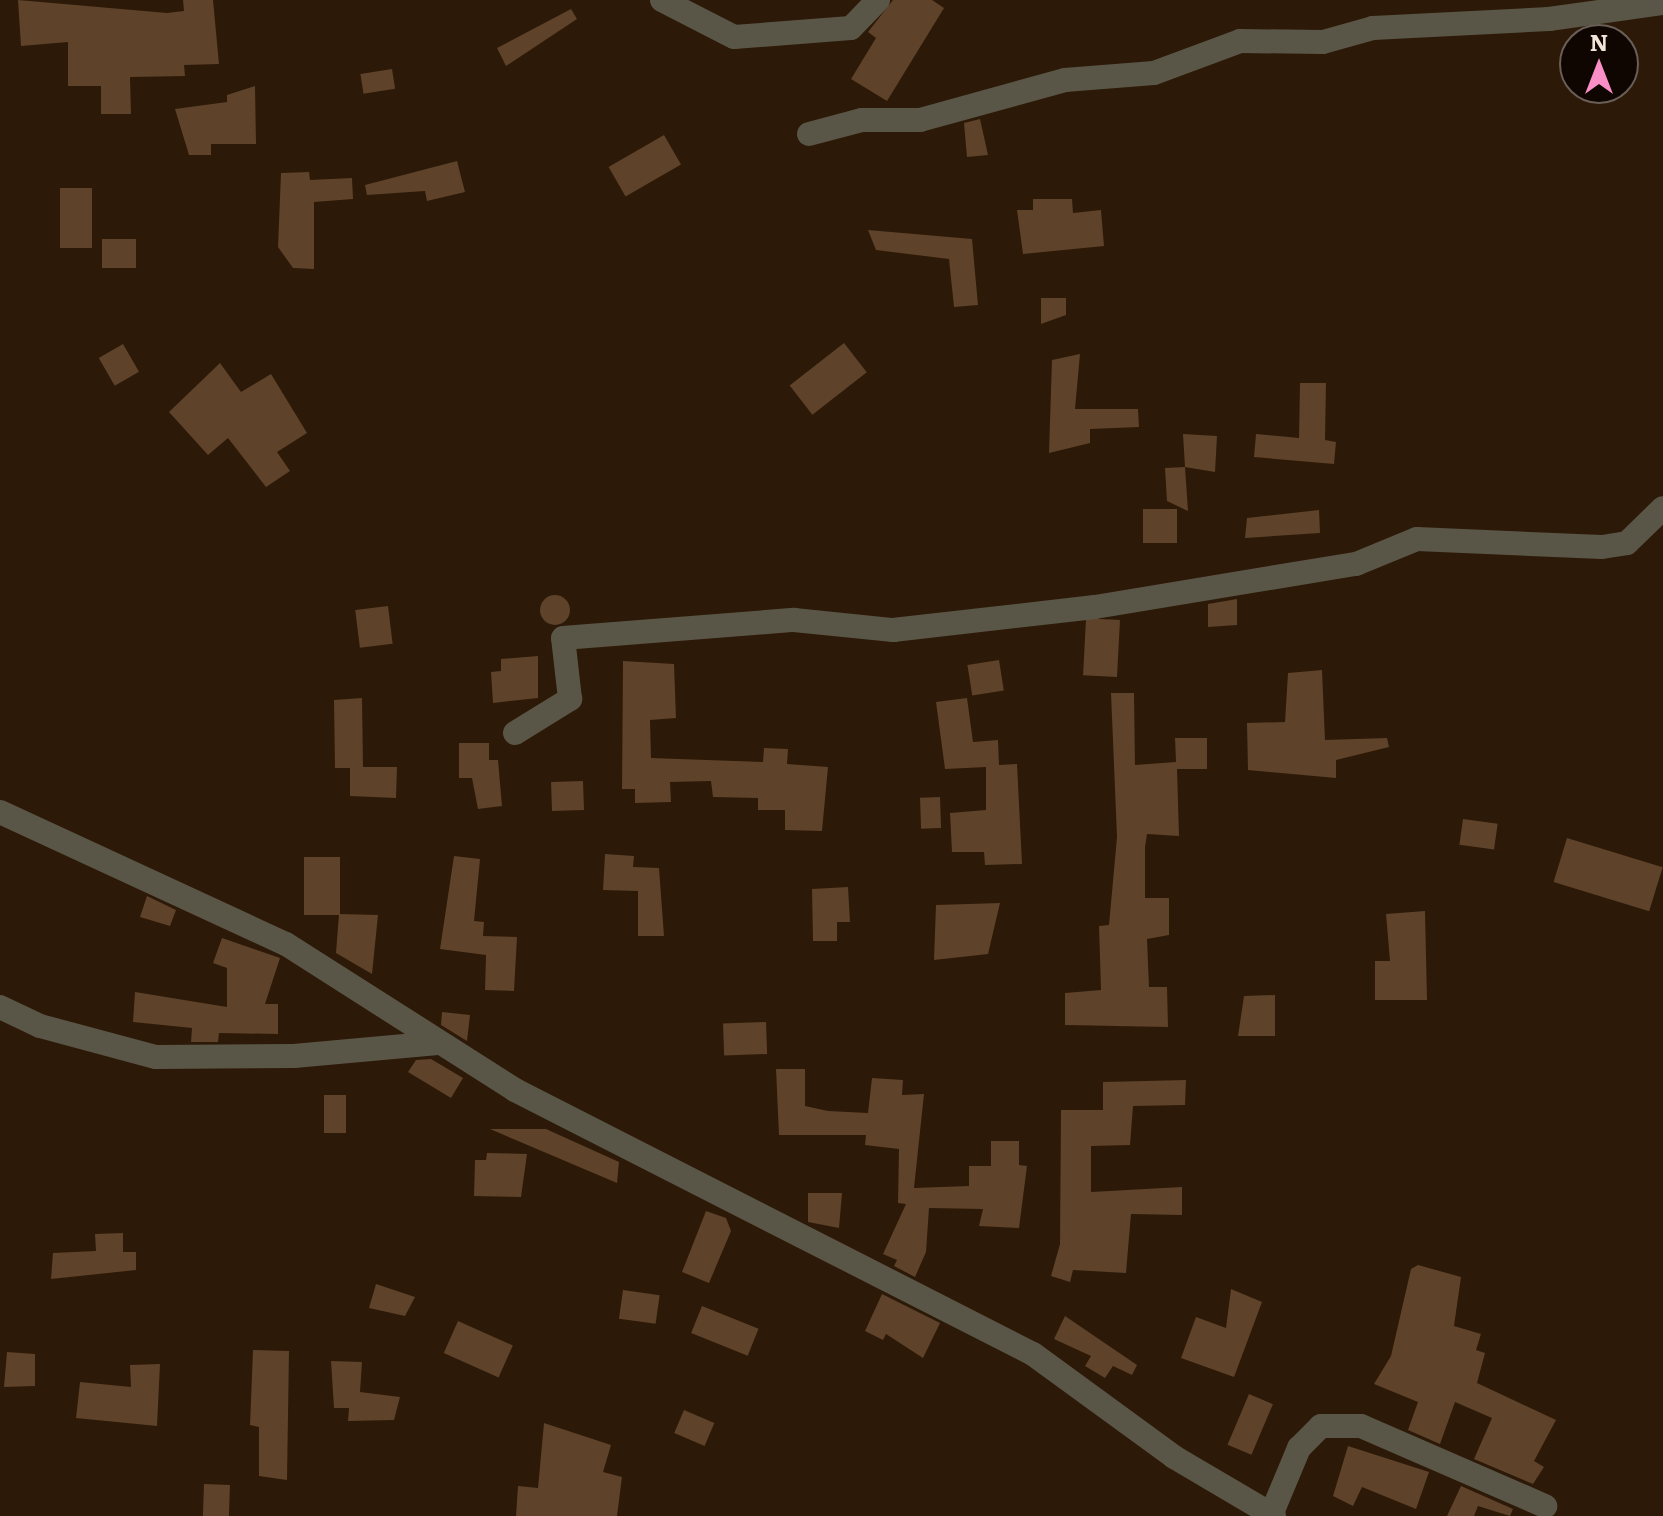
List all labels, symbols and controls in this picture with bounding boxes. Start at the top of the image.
north arrow [1559,24,1639,104]
text: N [1590,25,1608,58]

